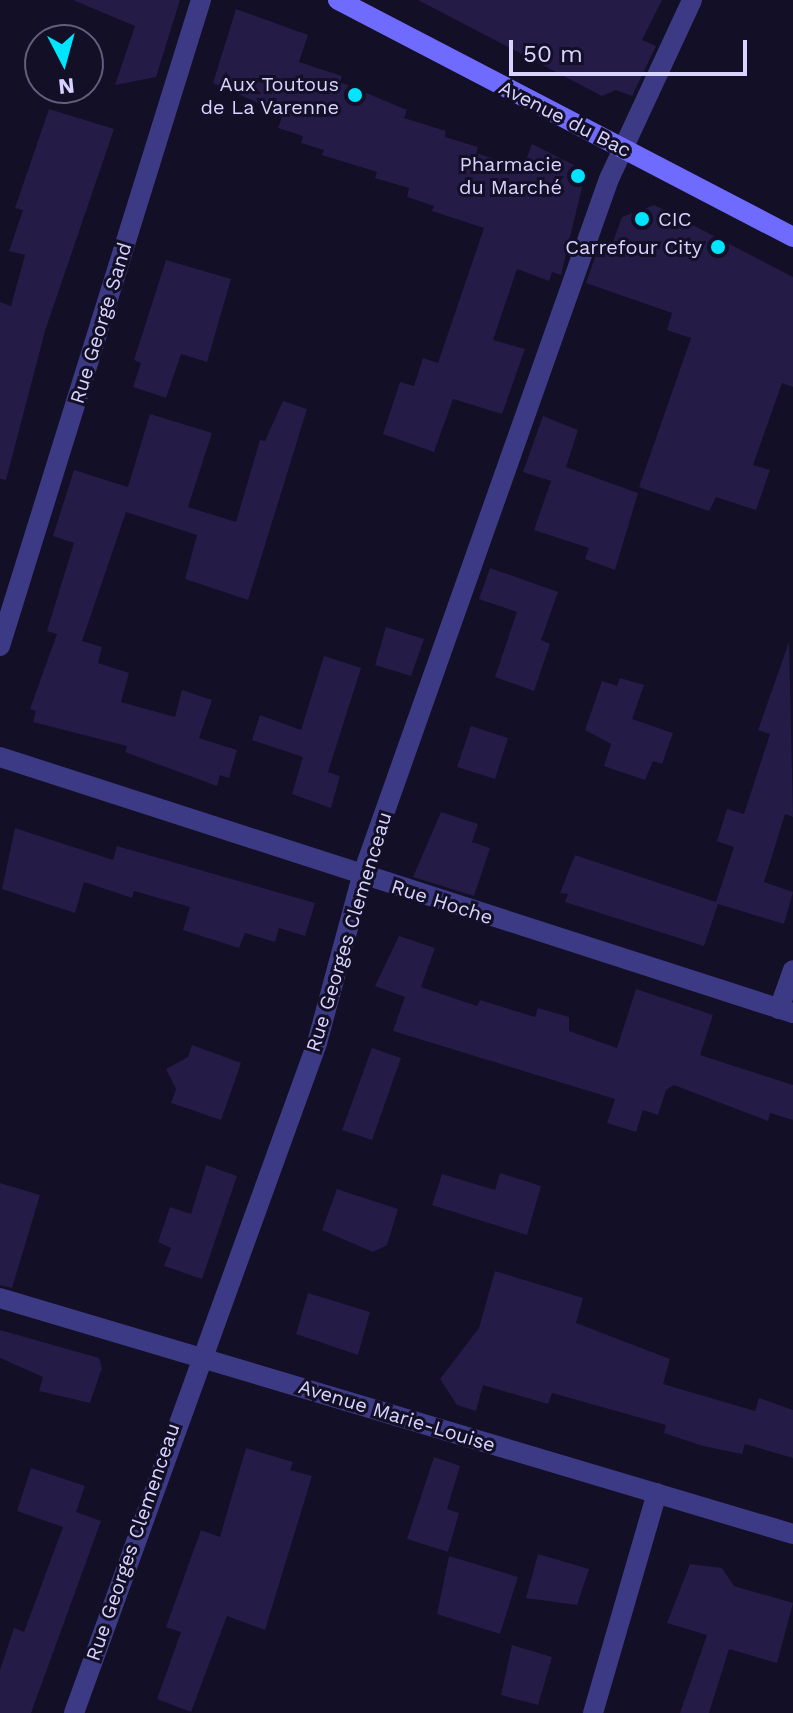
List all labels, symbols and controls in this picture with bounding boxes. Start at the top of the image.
north arrow [24,24,104,104]
scale bar [513,24,751,74]
text: 50 m [523,40,583,68]
place label: Aux Toutous de La Varenne [199,72,339,119]
text: N [57,73,76,100]
street label: Avenue du Bac [495,75,635,163]
marker: Aux Toutous de La Varenne [346,86,364,104]
place label: Pharmacie du Marché [459,152,562,199]
marker: Pharmacie du Marché [569,167,587,185]
place label: CIC [658,207,691,231]
marker: CIC [633,210,651,228]
place label: Carrefour City [565,235,702,259]
marker: Carrefour City [709,238,727,256]
street label: Rue George Sand [65,239,137,407]
street label: Rue Georges Clemenceau [301,809,397,1055]
street label: Rue Hoche [388,874,496,930]
street label: Avenue Marie-Louise [296,1375,498,1457]
street label: Rue Georges Clemenceau [81,1420,185,1664]

